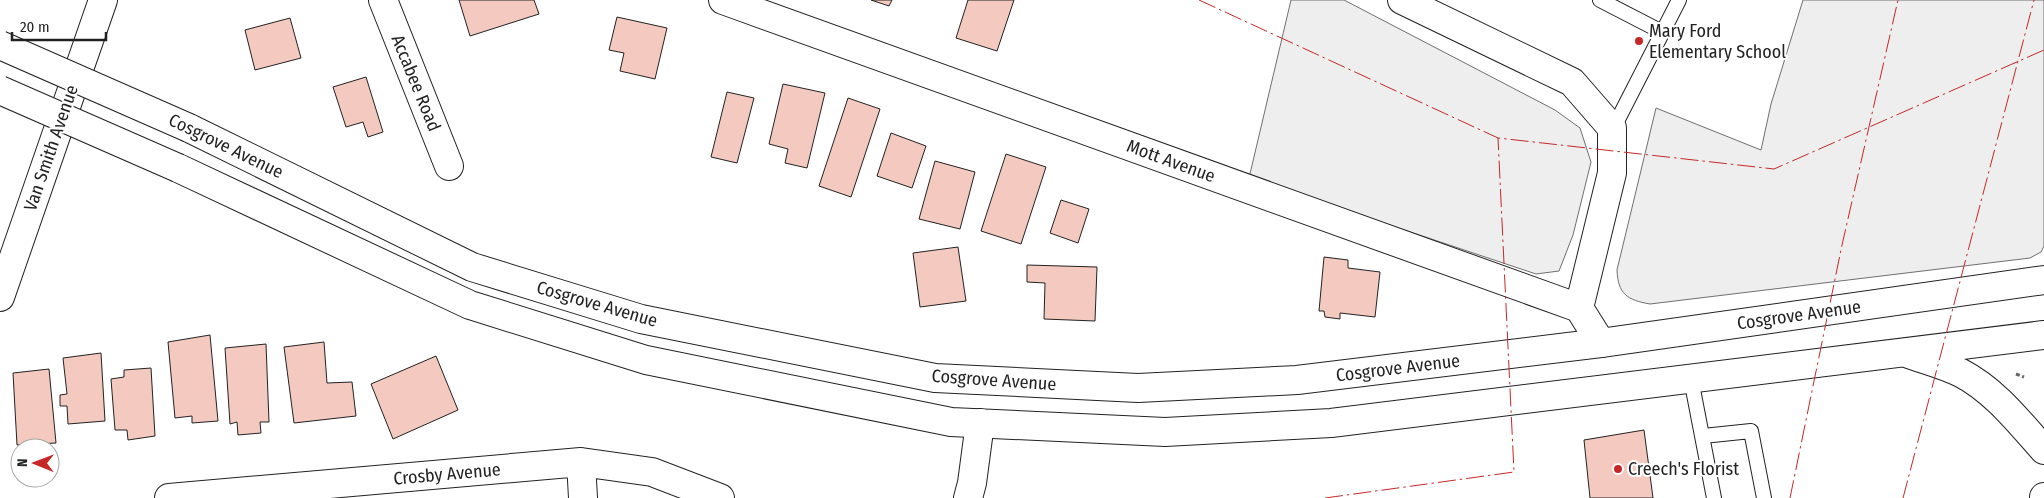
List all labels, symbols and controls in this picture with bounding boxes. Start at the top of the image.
scale bar [12,10,106,42]
text: 20 m [20,18,50,36]
place label: Mary Ford Elementary School [1649,20,1786,63]
street label: Accabee Road [387,32,445,134]
marker: Mary Ford Elementary School [1633,35,1645,47]
street label: Van Smith Avenue [19,82,83,214]
street label: Cosgrove Avenue [165,109,287,183]
street label: Mott Avenue [1124,135,1218,187]
street label: Cosgrove Avenue [534,276,660,332]
street label: Cosgrove Avenue [1736,295,1862,335]
street label: Cosgrove Avenue [1335,349,1461,387]
street label: Cosgrove Avenue [931,365,1057,395]
north arrow [10,438,60,488]
text: N [14,458,31,467]
street label: Crosby Avenue [392,458,502,490]
place label: Creech's Florist [1628,458,1739,480]
marker: Creech's Florist [1612,463,1624,475]

